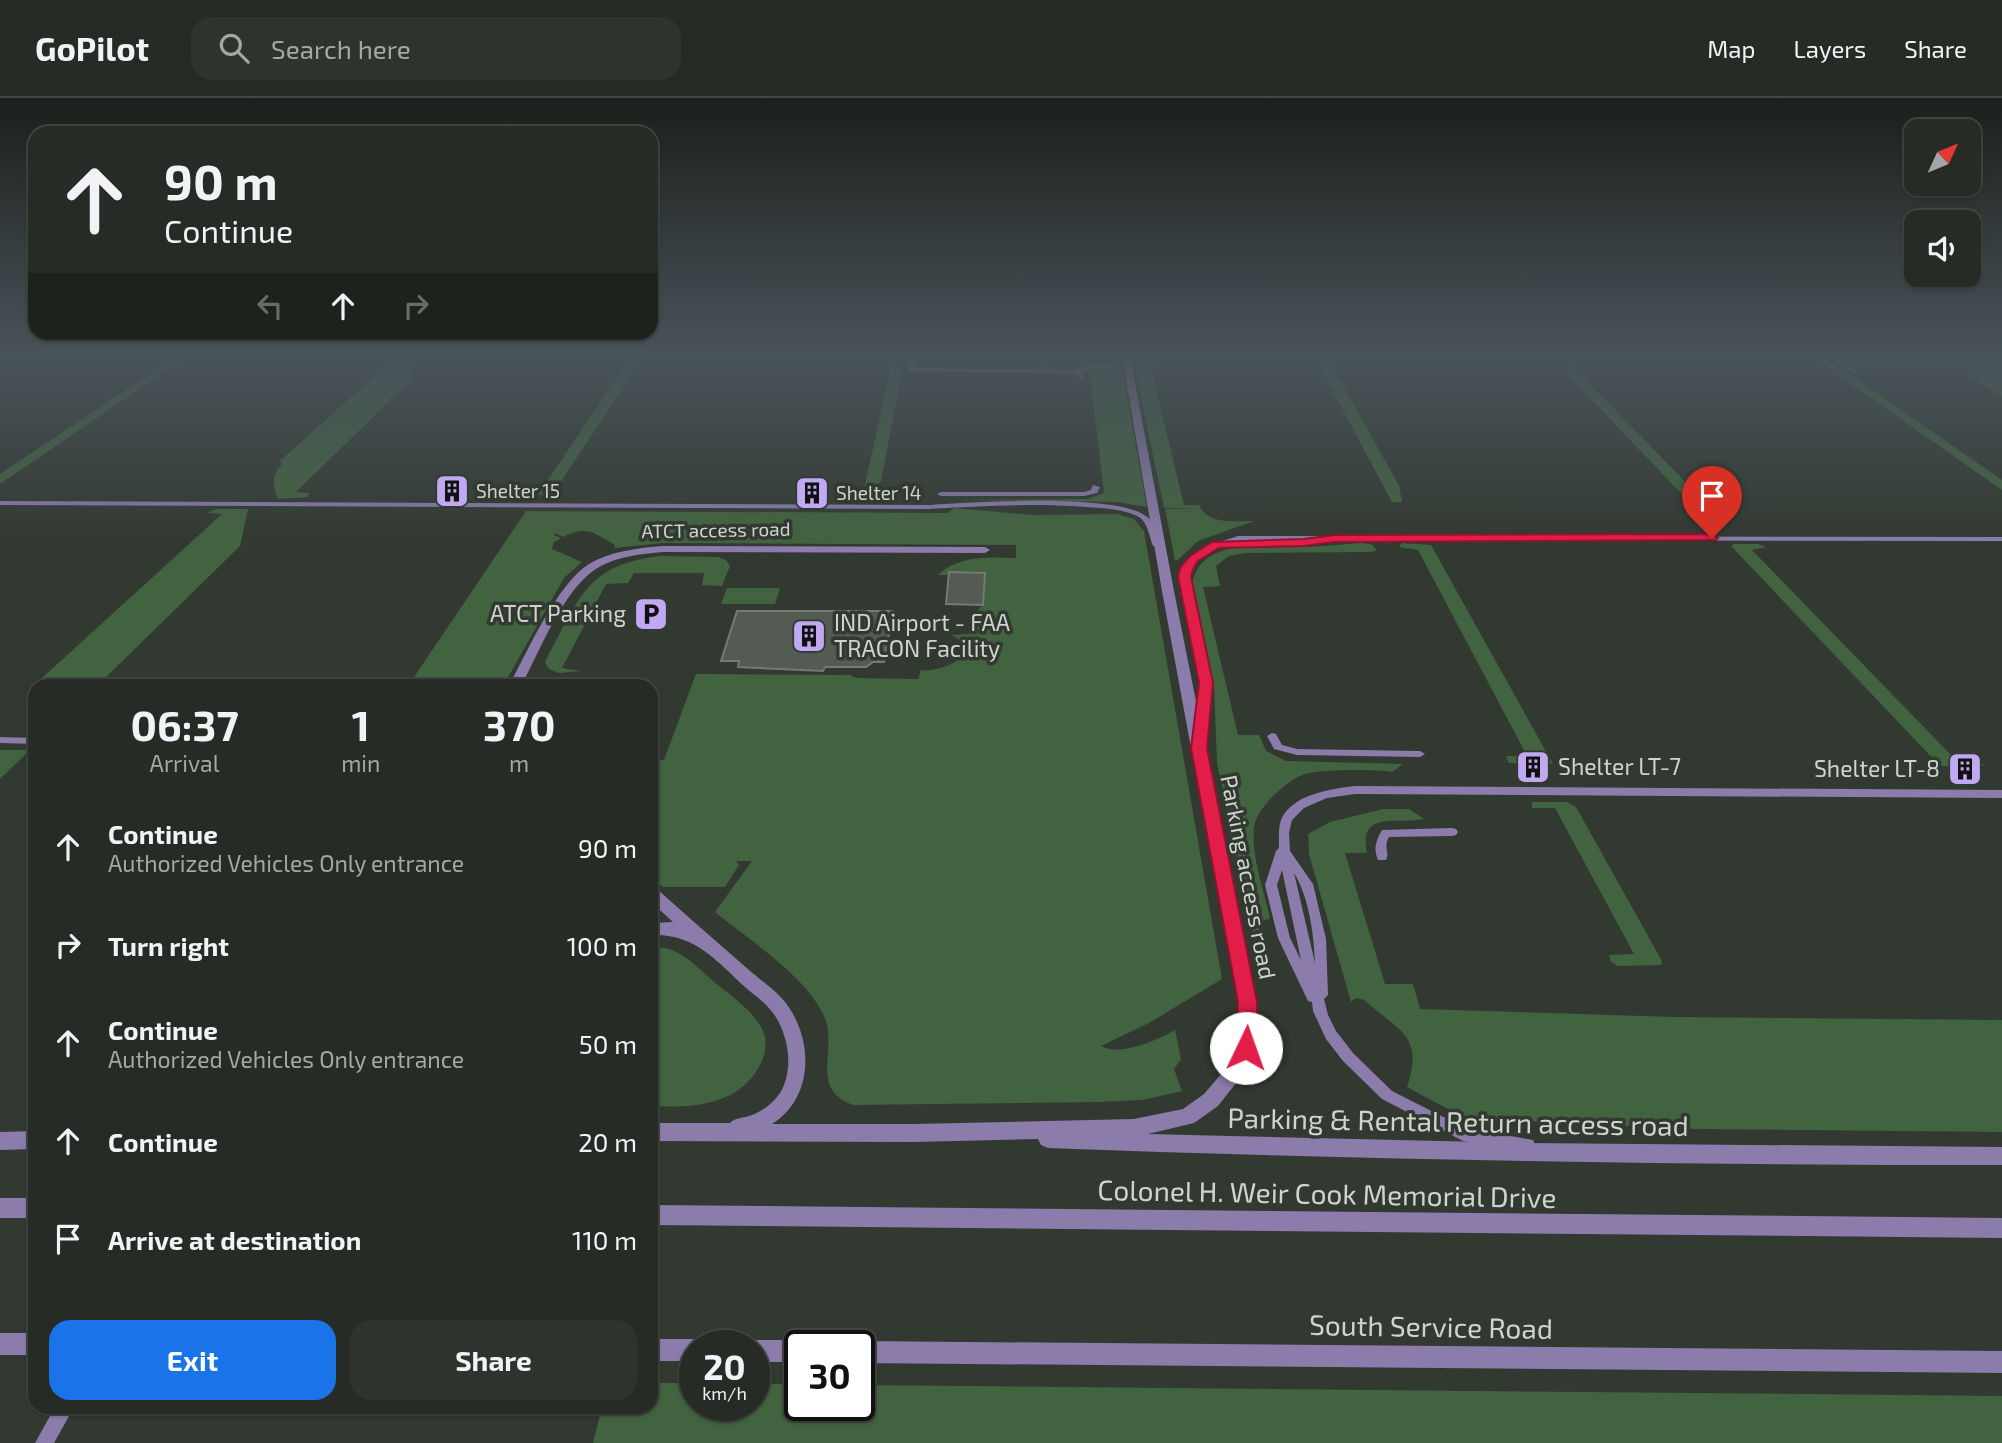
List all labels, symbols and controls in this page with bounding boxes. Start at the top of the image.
search box [191,17,681,80]
text: GoPilot [35,28,149,68]
icon: search [215,29,253,67]
text: Search here [271,33,411,64]
text: Map [1707,34,1755,63]
text: Layers [1793,34,1866,63]
text: Share [1904,34,1967,63]
north arrow [1904,119,1981,196]
map controls [1904,119,1981,287]
text: 90 m [164,151,278,210]
icon: ahead [49,154,140,245]
button: sound [1904,210,1981,287]
text: Continue [164,211,293,249]
icon: left [251,287,289,325]
icon: ahead [324,287,362,325]
icon: right [397,287,435,325]
pin [1682,466,1742,538]
building icon: Shelter 15 [433,472,471,510]
building icon: Shelter 14 [793,474,831,512]
icon: arrive [1693,477,1731,515]
place label: Shelter 15 [476,479,560,502]
place label: Shelter 14 [836,481,922,504]
street label: ATCT access road [641,517,791,542]
parking icon: ATCT Parking [632,595,670,633]
place label: ATCT Parking [490,599,626,627]
place label: IND Airport - FAA TRACON Facility [834,608,1011,662]
building icon: IND Airport - FAA TRACON Facility [790,617,828,655]
text: 06:37 [131,699,239,749]
text: 1 [352,699,370,749]
text: 370 [483,699,555,749]
building icon: Shelter LT-7 [1514,748,1552,786]
text: Arrival [150,749,220,777]
text: min [341,749,380,777]
text: m [509,749,529,777]
building icon: Shelter LT-8 [1946,750,1984,788]
place label: Shelter LT-7 [1558,752,1681,780]
place label: Shelter LT-8 [1814,754,1940,782]
street label: Parking access road [1215,772,1283,981]
text: Continue [108,818,218,849]
icon: ahead [49,828,87,866]
text: 90 m [578,832,637,863]
text: Authorized Vehicles Only entrance [108,849,464,877]
icon: right [49,926,87,964]
text: Turn right [108,930,229,961]
text: 100 m [567,930,637,961]
position arrow [1209,1011,1283,1085]
text: Continue [108,1014,218,1045]
icon: ahead [49,1024,87,1062]
text: 50 m [579,1028,637,1059]
text: Authorized Vehicles Only entrance [108,1045,464,1073]
street label: Parking & Rental Return access road [1227,1100,1689,1142]
icon: ahead [49,1122,87,1160]
text: Continue [108,1126,218,1157]
text: 20 m [578,1126,637,1157]
street label: Colonel H. Weir Cook Memorial Drive [1097,1172,1557,1214]
icon: arrive [49,1220,87,1258]
text: Arrive at destination [108,1224,361,1255]
text: 110 m [572,1224,637,1255]
street label: South Service Road [1309,1307,1553,1345]
button: Exit [49,1320,336,1400]
button: Share [350,1320,637,1400]
speed limit sign: 30 [784,1330,875,1421]
text: 20 [703,1345,746,1387]
text: km/h [702,1382,747,1404]

